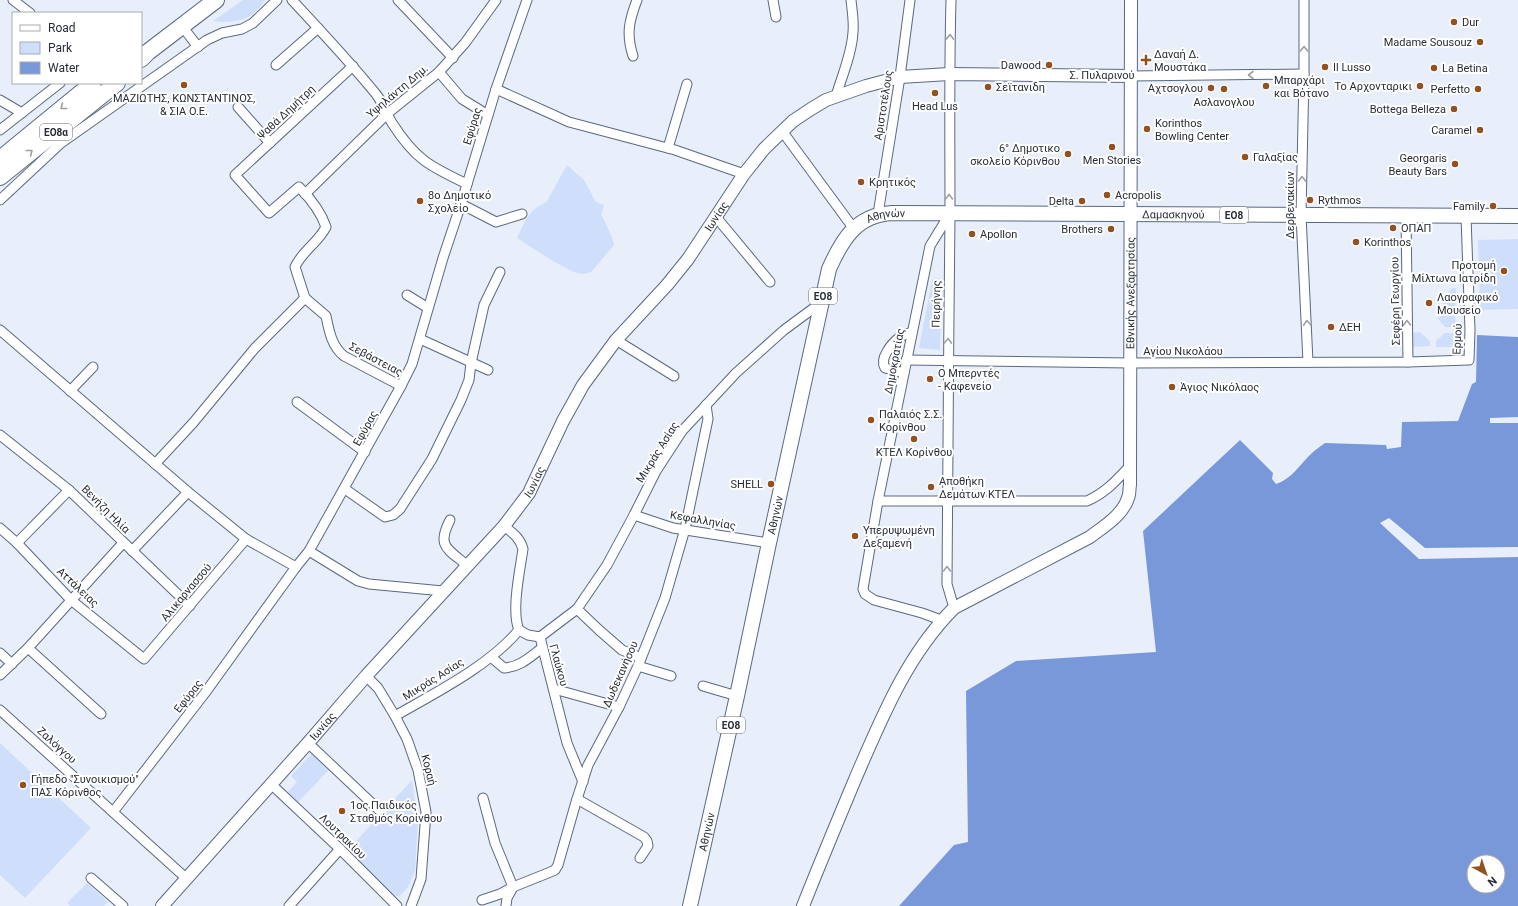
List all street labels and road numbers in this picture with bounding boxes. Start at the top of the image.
street label: Υψηλάντη Δημ. [364,62,431,121]
street label: Αριστοτέλους [872,69,895,141]
street label: Σ. Πυλαρινού [1069,69,1135,82]
street label: Ψαθά Δημήτρη [255,82,318,142]
street label: Εφύρας [461,106,484,146]
road number: ΕΟ8α [40,124,72,140]
street label: Δερβενακίων [1284,170,1297,239]
street label: Ιωνίας [702,199,731,234]
street label: Αθηνών [864,207,906,226]
road number: ΕΟ8 [1220,207,1248,223]
street label: Δαμασκηνού [1142,208,1205,221]
street label: Εθνικής Ανεξαρτησίας [1124,237,1138,349]
street label: Σεφέρη Γεωργίου [1388,257,1403,345]
street label: Πειρήνης [930,280,943,328]
road number: ΕΟ8 [809,288,837,304]
street label: Ερμού [1450,323,1465,355]
street label: Δημοκρατίας [882,327,907,395]
street label: Σεβάστειας [347,340,405,379]
street label: Αγίου Νικολάου [1143,345,1223,358]
street label: Εφύρας [350,408,380,448]
street label: Μικράς Ασίας [633,419,681,485]
street label: Ιωνίας [522,464,548,501]
street label: Βενήζη Ηλία [79,483,133,537]
street label: Αθηνών [765,494,786,536]
street label: Κεφαλληνίας [669,508,737,533]
street label: Αλικαρνασσού [158,561,214,624]
street label: Αττάλειας [54,565,101,610]
street label: Δωδεκανήσου [600,639,641,709]
street label: Γλαύκου [547,643,570,688]
street label: Μικράς Ασίας [400,655,466,703]
street label: Εφύρας [171,677,205,715]
street label: Ιωνίας [307,710,339,743]
road number: ΕΟ8 [717,717,745,733]
street label: Ζαλόγγου [34,724,79,766]
street label: Κοραή [418,753,439,787]
street label: Λουτρακίου [317,811,369,862]
street label: Αθηνών [696,811,718,853]

